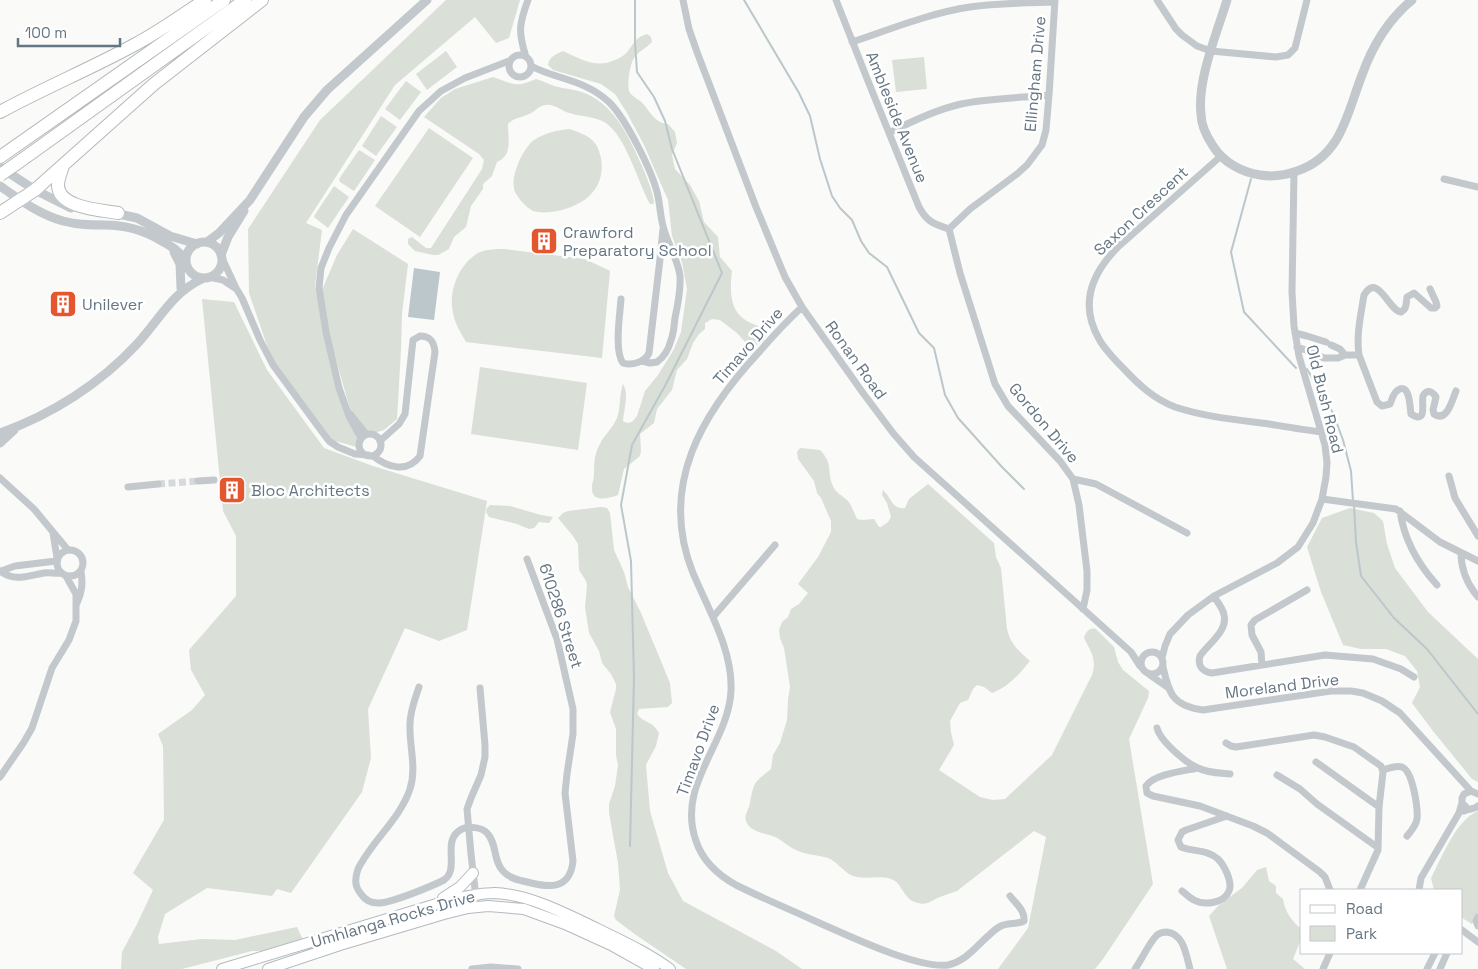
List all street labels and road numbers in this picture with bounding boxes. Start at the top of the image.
street label: Ellingham Drive [1019,15,1051,133]
street label: Ambleside Avenue [861,48,933,186]
street label: Saxon Crescent [1089,162,1193,260]
street label: Timavo Drive [708,303,788,389]
street label: Ronan Road [820,317,892,403]
street label: Old Bush Road [1301,343,1349,455]
street label: Gordon Drive [1004,378,1084,468]
street label: 610286 Street [534,561,588,671]
street label: Moreland Drive [1224,669,1340,703]
street label: Timavo Drive [672,701,724,799]
street label: Umhlanga Rocks Drive [309,886,477,952]

